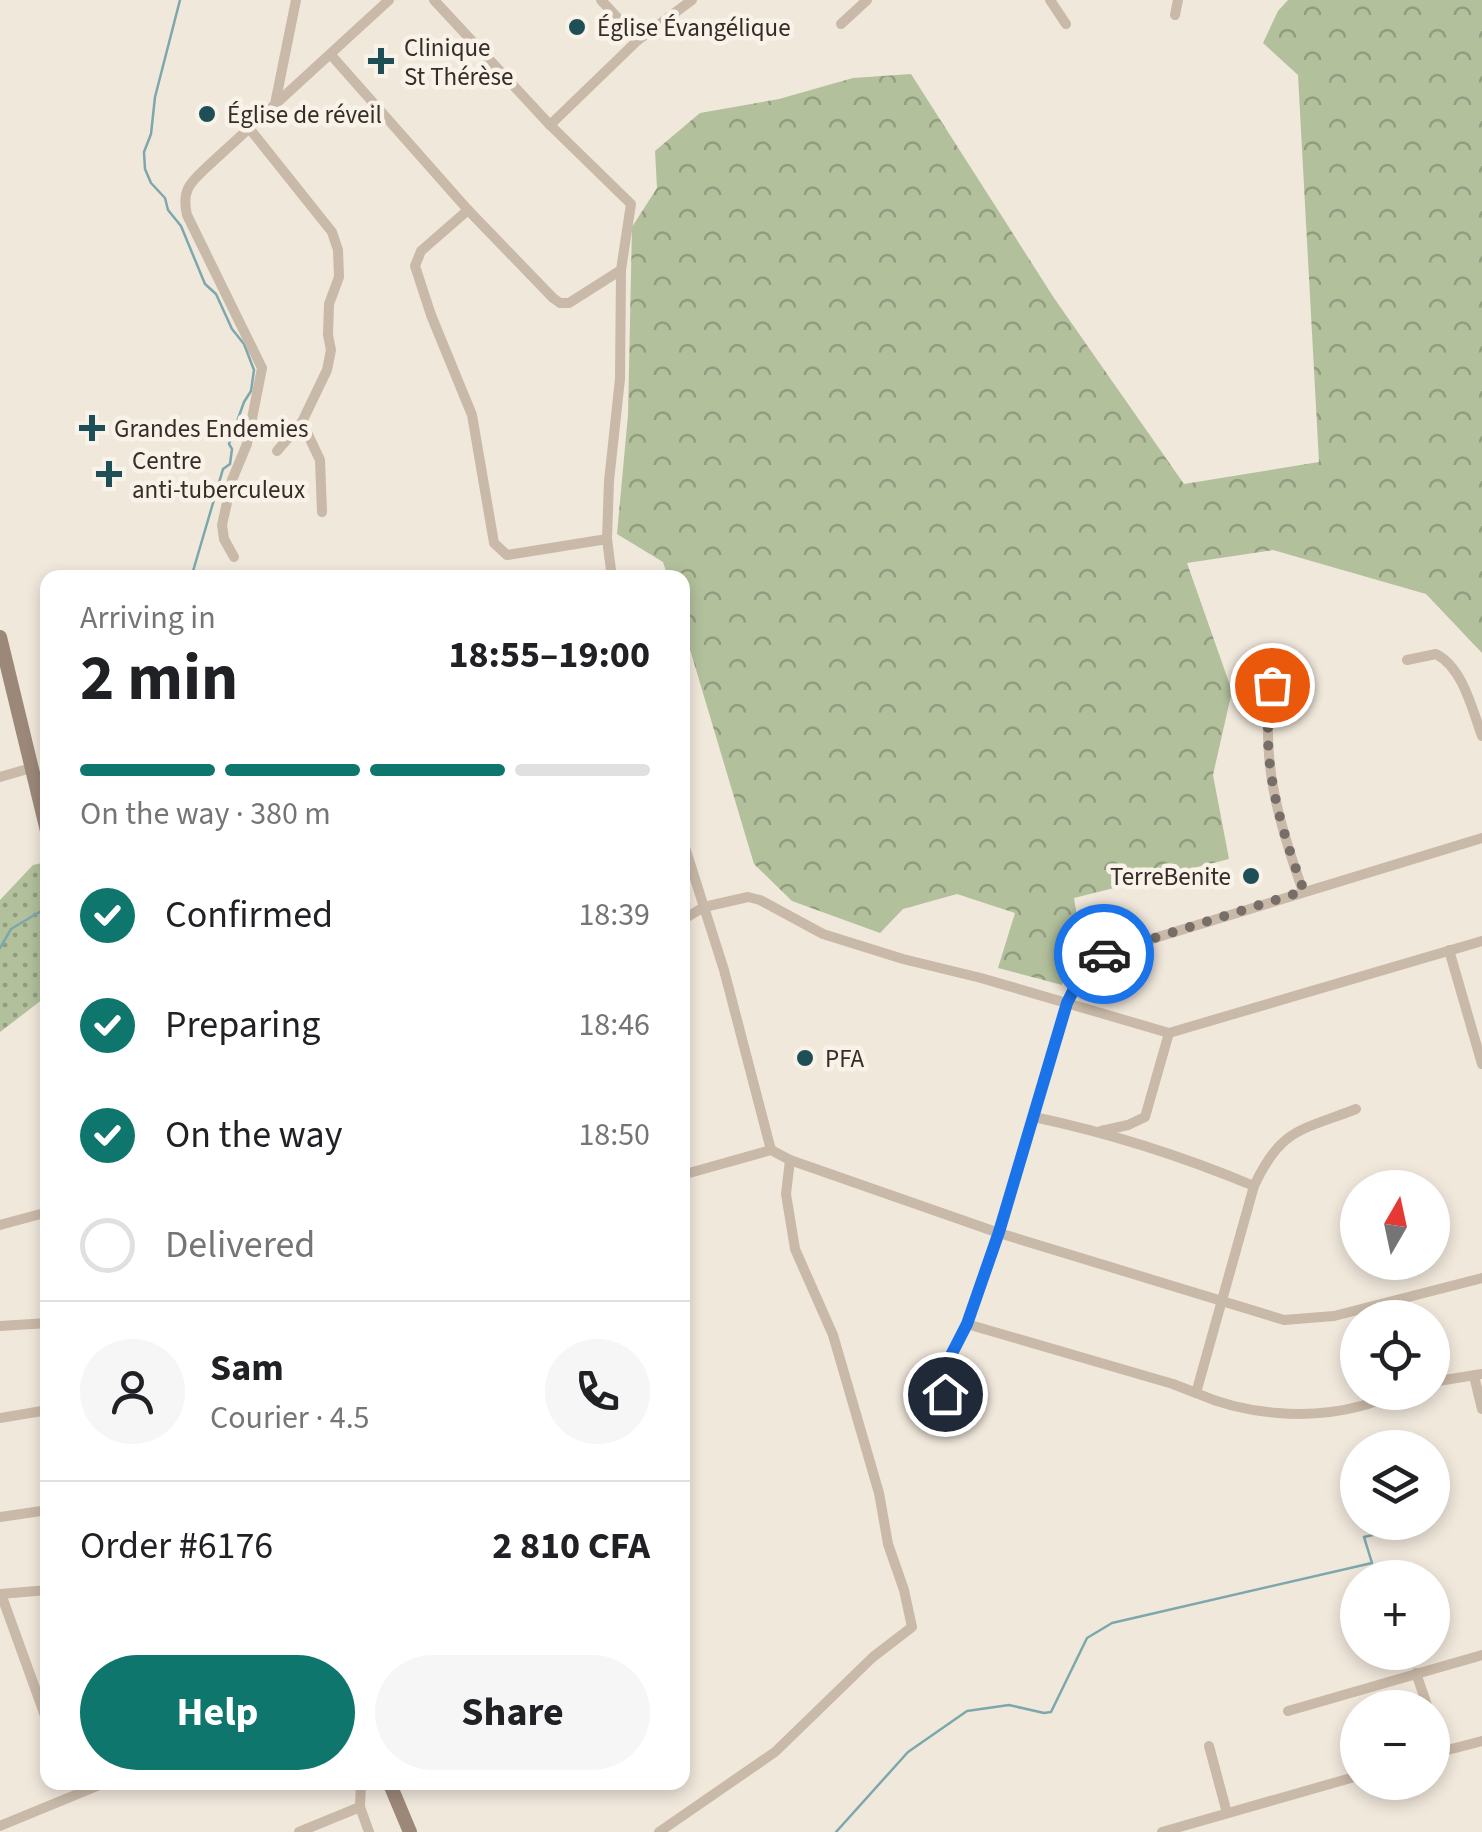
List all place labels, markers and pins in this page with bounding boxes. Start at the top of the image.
place label: Église Évangélique [597,10,791,46]
marker: Église Évangélique [566,16,588,38]
place label: Clinique St Thérèse [404,30,513,95]
marker: Clinique St Thérèse [368,48,394,74]
place label: Église de réveil [227,97,382,133]
marker: Église de réveil [196,103,218,125]
place label: Grandes Endemies [114,411,308,447]
marker: Grandes Endemies [79,415,105,441]
place label: Centre anti-tuberculeux [132,443,305,508]
marker: Centre anti-tuberculeux [96,461,122,487]
pin [1230,643,1315,728]
place label: TerreBenite [1110,859,1231,895]
marker: TerreBenite [1240,865,1262,887]
place label: PFA [825,1041,865,1077]
marker: PFA [794,1047,816,1069]
pin [903,1352,988,1437]

